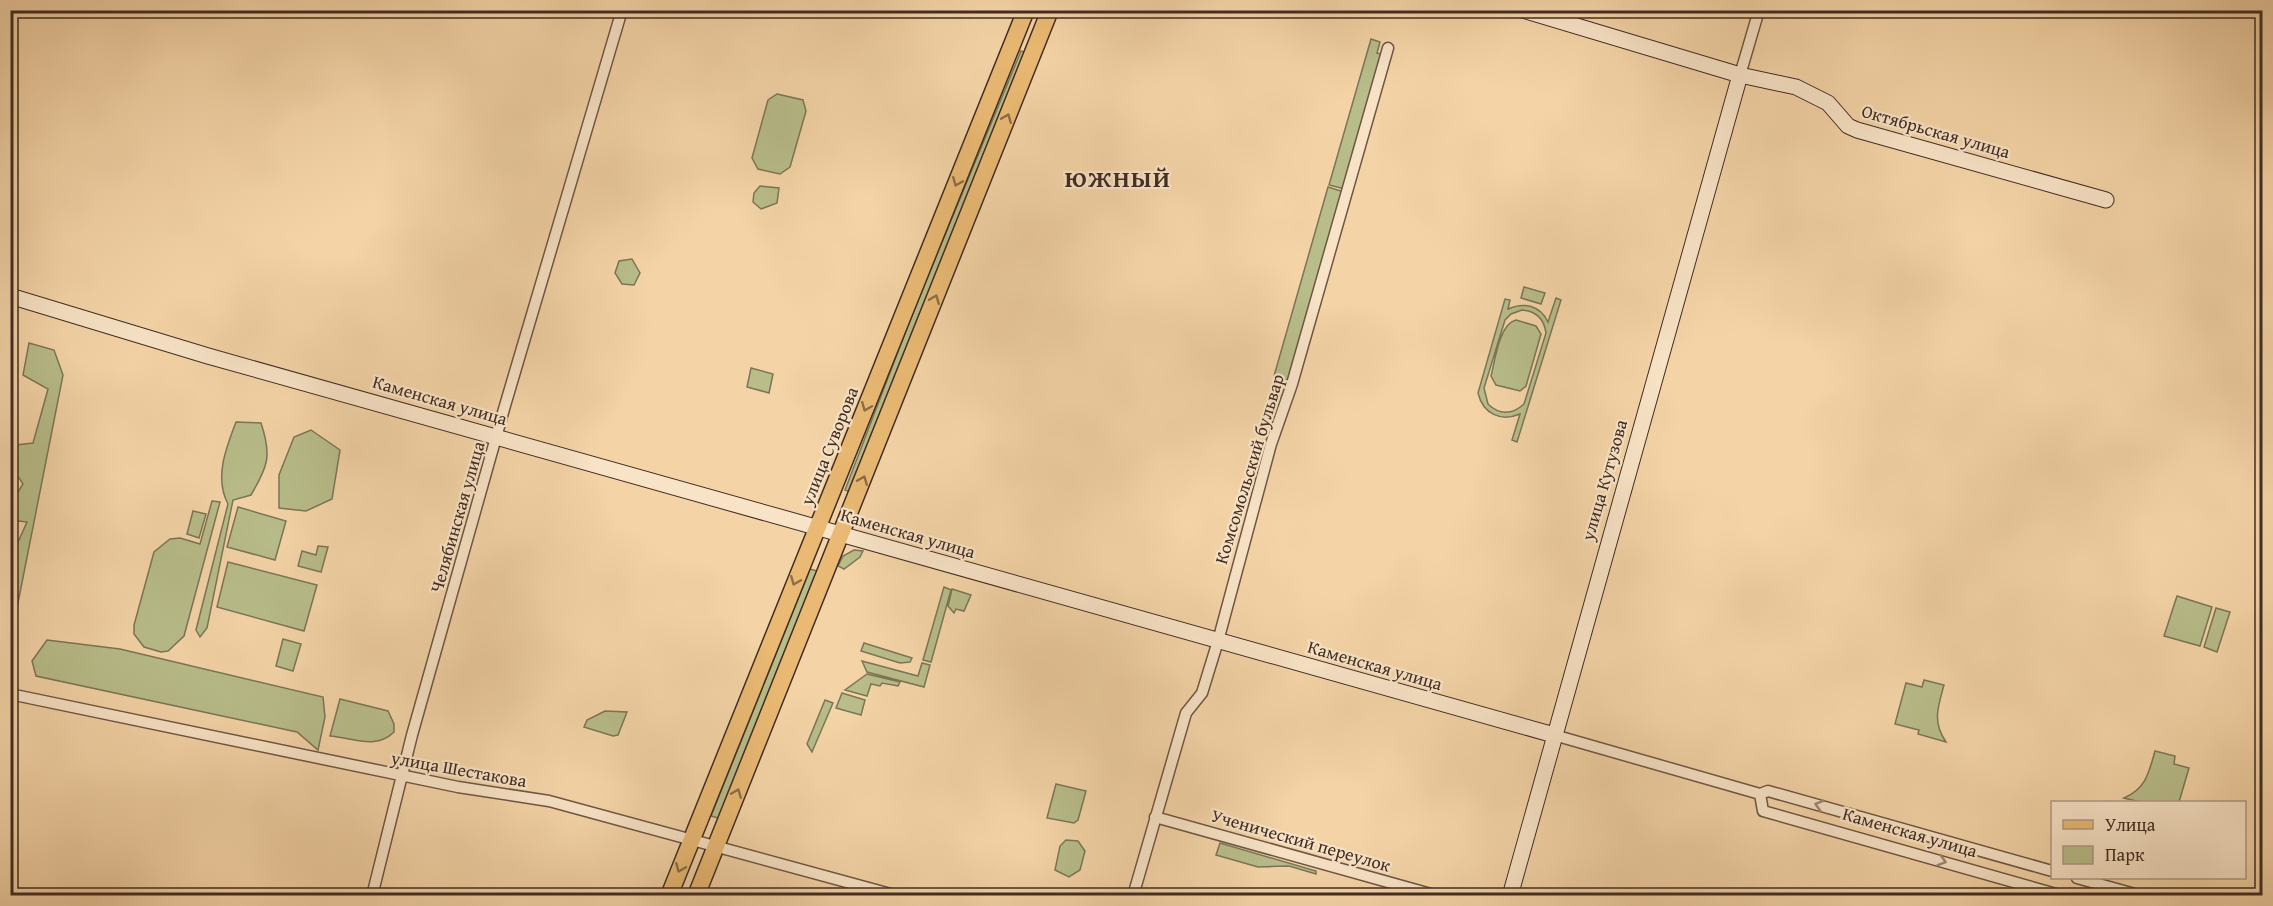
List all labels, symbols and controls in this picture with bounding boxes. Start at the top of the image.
street label: Октябрьская улица [1859,97,2014,165]
one-way arrow [1000,113,1012,124]
district label: ЮЖНЫЙ [1065,161,1171,196]
one-way arrow [952,175,964,186]
one-way arrow [928,294,940,305]
street label: Каменская улица [369,368,511,432]
street label: Комсомольский бульвар [1207,370,1291,567]
street label: улица Суворова [793,382,865,510]
one-way arrow [861,400,873,411]
street label: улица Кутузова [1574,416,1634,545]
street label: Челябинская улица [422,438,492,596]
one-way arrow [855,475,868,486]
street label: Каменская улица [837,501,979,565]
one-way arrow [790,575,802,586]
street label: Каменская улица [1304,633,1446,697]
street label: улица Шестакова [388,744,529,794]
one-way arrow [730,788,742,799]
one-way arrow [1814,800,1825,812]
street label: Каменская улица [1839,800,1981,864]
street label: Ученический переулок [1208,801,1394,879]
legend [2051,801,2246,879]
text: Улица [2105,811,2156,838]
text: Парк [2105,841,2145,868]
one-way arrow [1936,854,1947,866]
one-way arrow [675,861,687,872]

